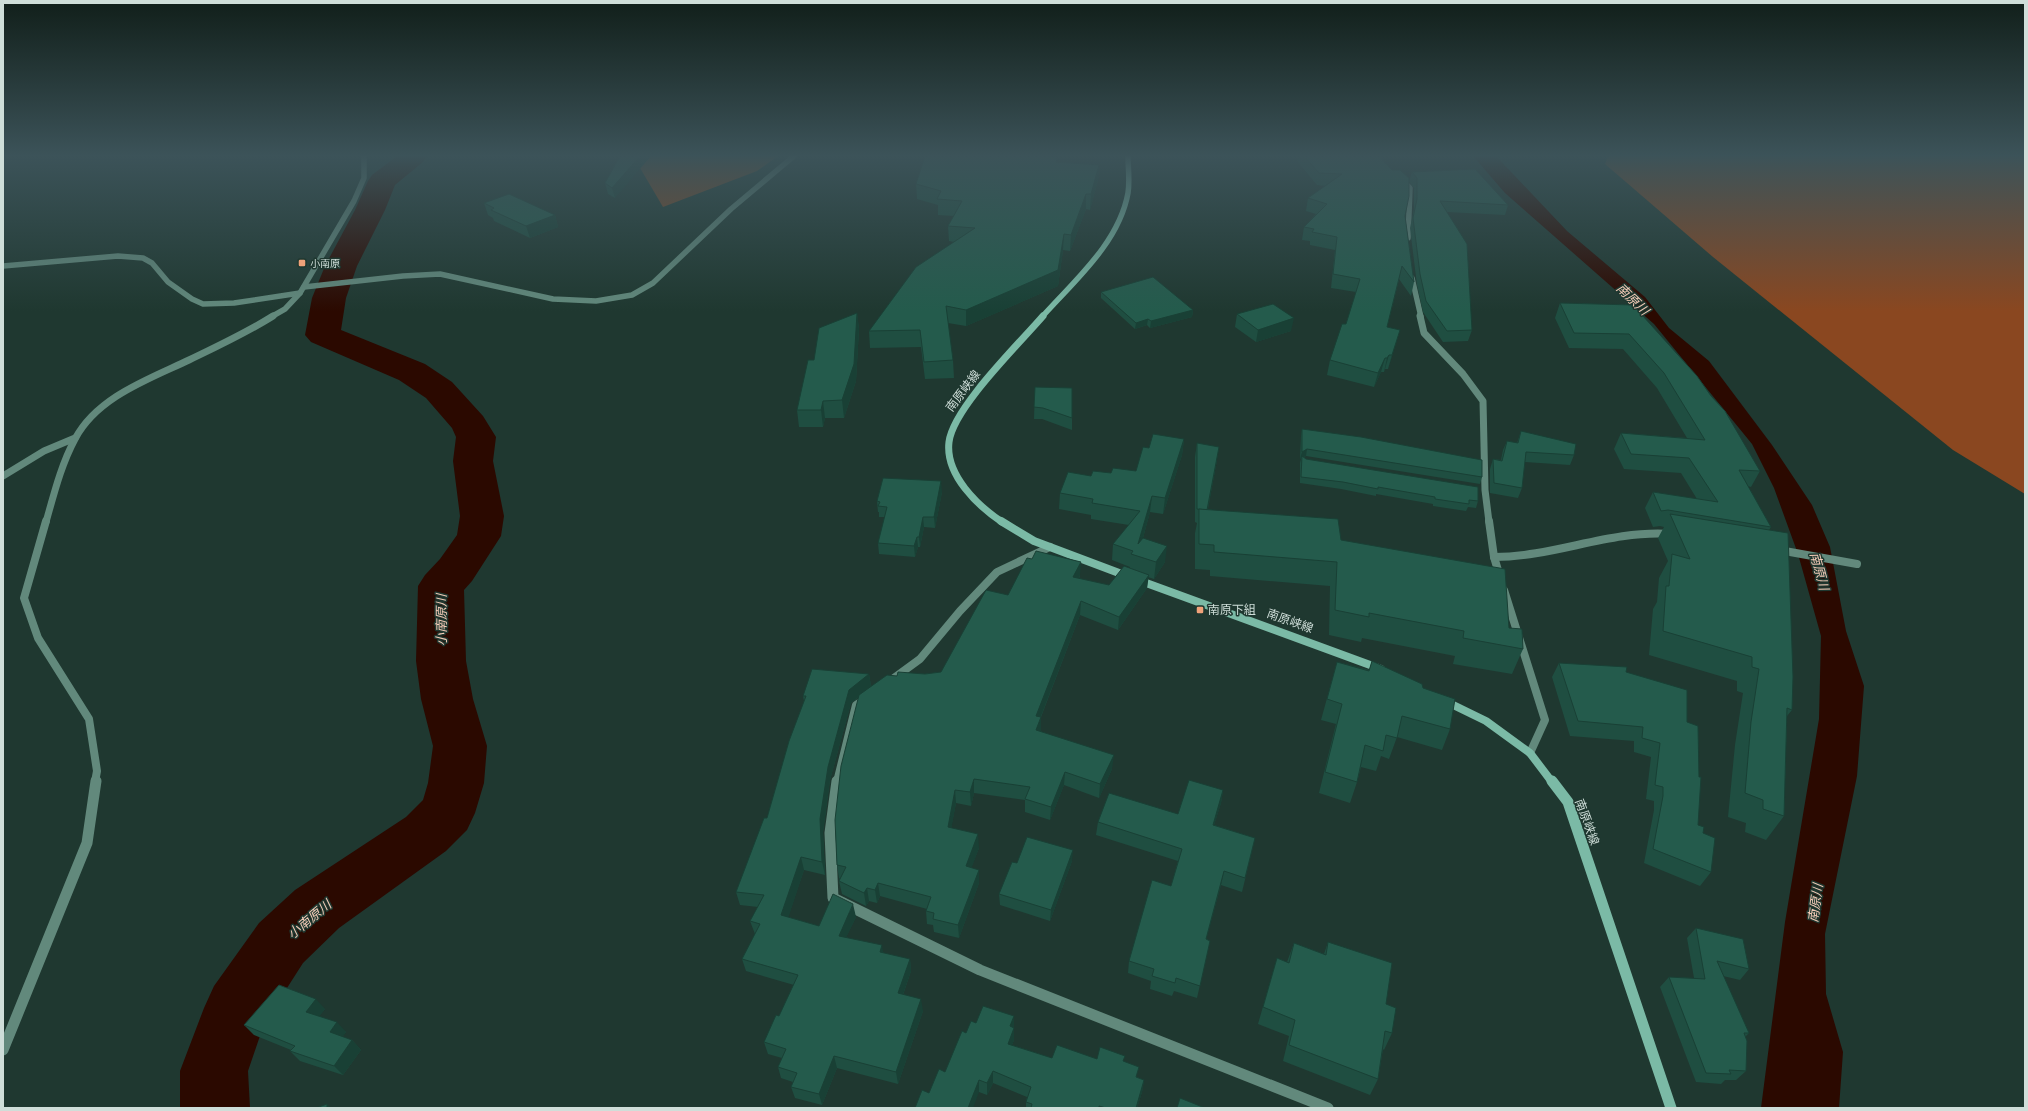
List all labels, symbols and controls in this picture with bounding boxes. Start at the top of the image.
marker: 小南原 [297,258,307,268]
place label: 小南原 [310,259,340,269]
water label: 南原川 [1613,281,1653,320]
street label: 南原峡線 [943,368,982,414]
water label: 南原川 [1807,551,1831,594]
water label: 小南原川 [435,592,449,646]
place label: 南原下組 [1208,603,1256,616]
marker: 南原下組 [1195,605,1205,615]
street label: 南原峡線 [1265,606,1315,635]
street label: 南原峡線 [1573,797,1602,847]
water label: 南原川 [1806,881,1826,923]
water label: 小南原川 [285,896,336,942]

